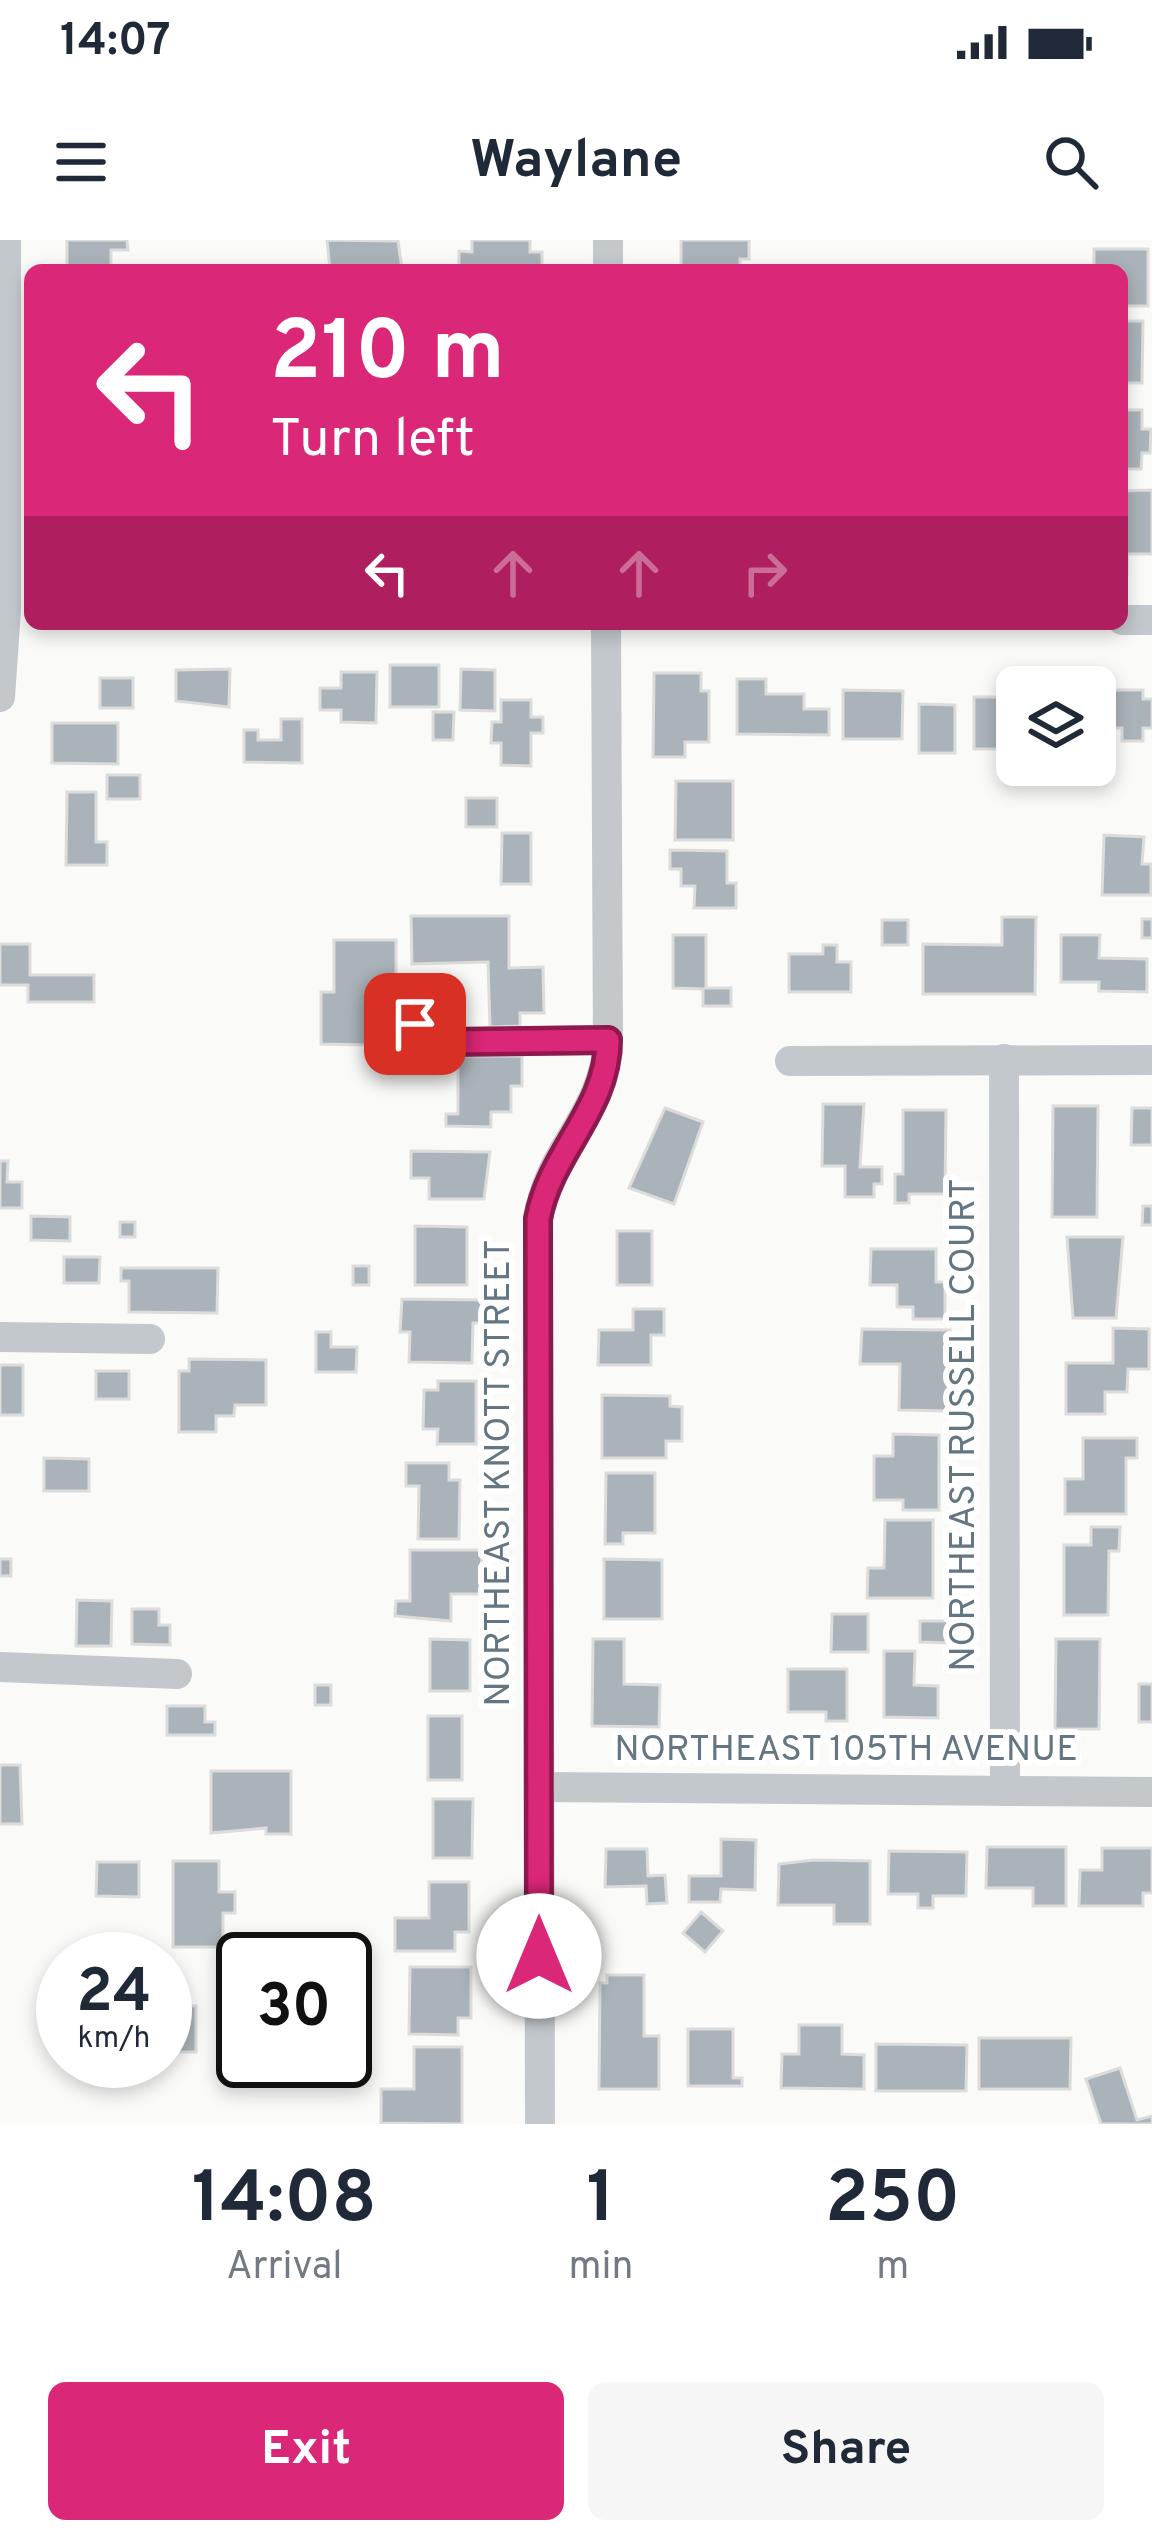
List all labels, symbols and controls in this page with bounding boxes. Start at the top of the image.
text: 14:07 [60,14,171,71]
text: Waylane [470,128,682,197]
icon: menu [48,129,114,195]
icon: search [1038,129,1104,195]
text: 210 m [270,303,505,409]
icon: left [72,312,228,468]
text: Turn left [270,407,475,476]
icon: left [354,540,420,606]
icon: ahead [480,540,546,606]
icon: ahead [606,540,672,606]
icon: right [732,540,798,606]
map controls [996,666,1116,786]
button: layers [996,666,1116,786]
pin [364,973,466,1075]
icon: arrive [382,991,448,1057]
street label: NORTHEAST RUSSELL COURT [942,1178,988,1672]
street label: NORTHEAST KNOTT STREET [477,1239,523,1707]
street label: NORTHEAST 105TH AVENUE [614,1728,1078,1774]
position arrow [476,1893,602,2019]
speed limit sign: 30 [216,1932,372,2088]
text: 24 [76,1957,152,2033]
text: km/h [78,2021,150,2058]
text: 14:08 [192,2156,377,2248]
text: 1 [587,2156,615,2248]
text: 250 [825,2156,960,2248]
text: Arrival [226,2244,342,2293]
text: min [569,2244,633,2293]
text: m [876,2244,909,2293]
button: Exit [48,2382,564,2520]
button: Share [588,2382,1104,2520]

